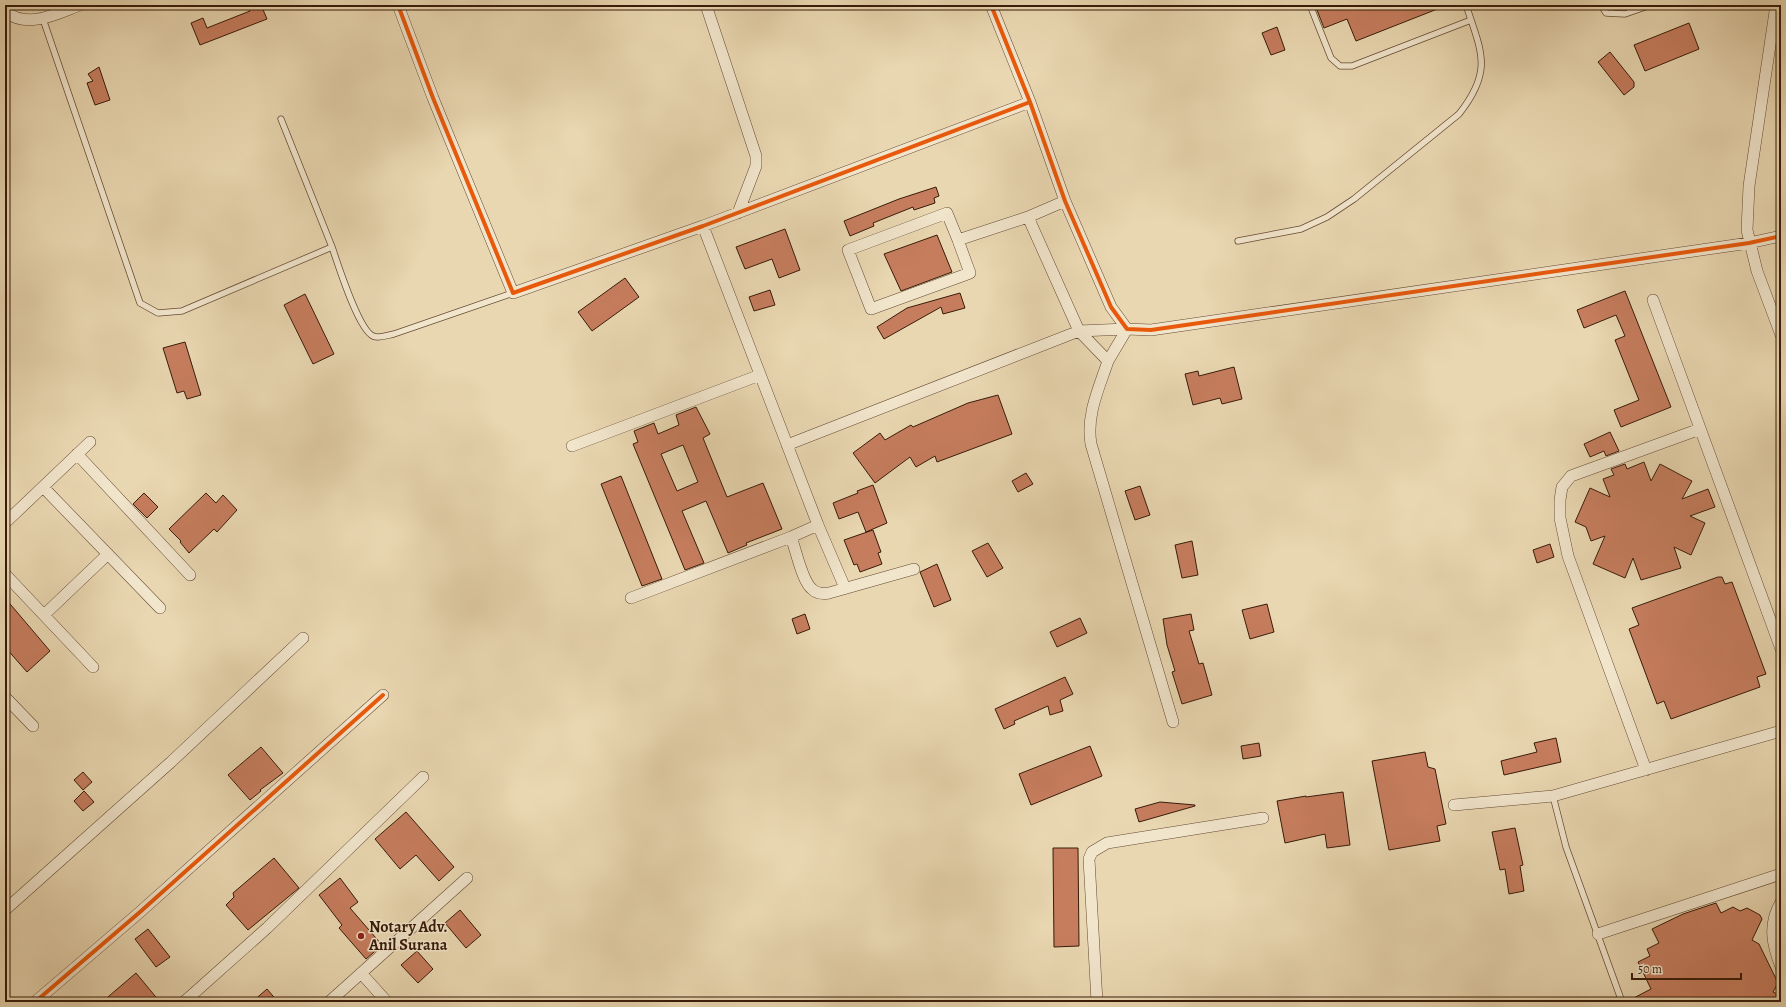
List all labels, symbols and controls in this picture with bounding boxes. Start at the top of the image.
place label: Notary Adv. Anil Surana [368,916,448,956]
marker: Notary Adv. Anil Surana [356,931,366,941]
scale bar [1632,955,1741,981]
text: 50 m [1638,961,1662,977]

